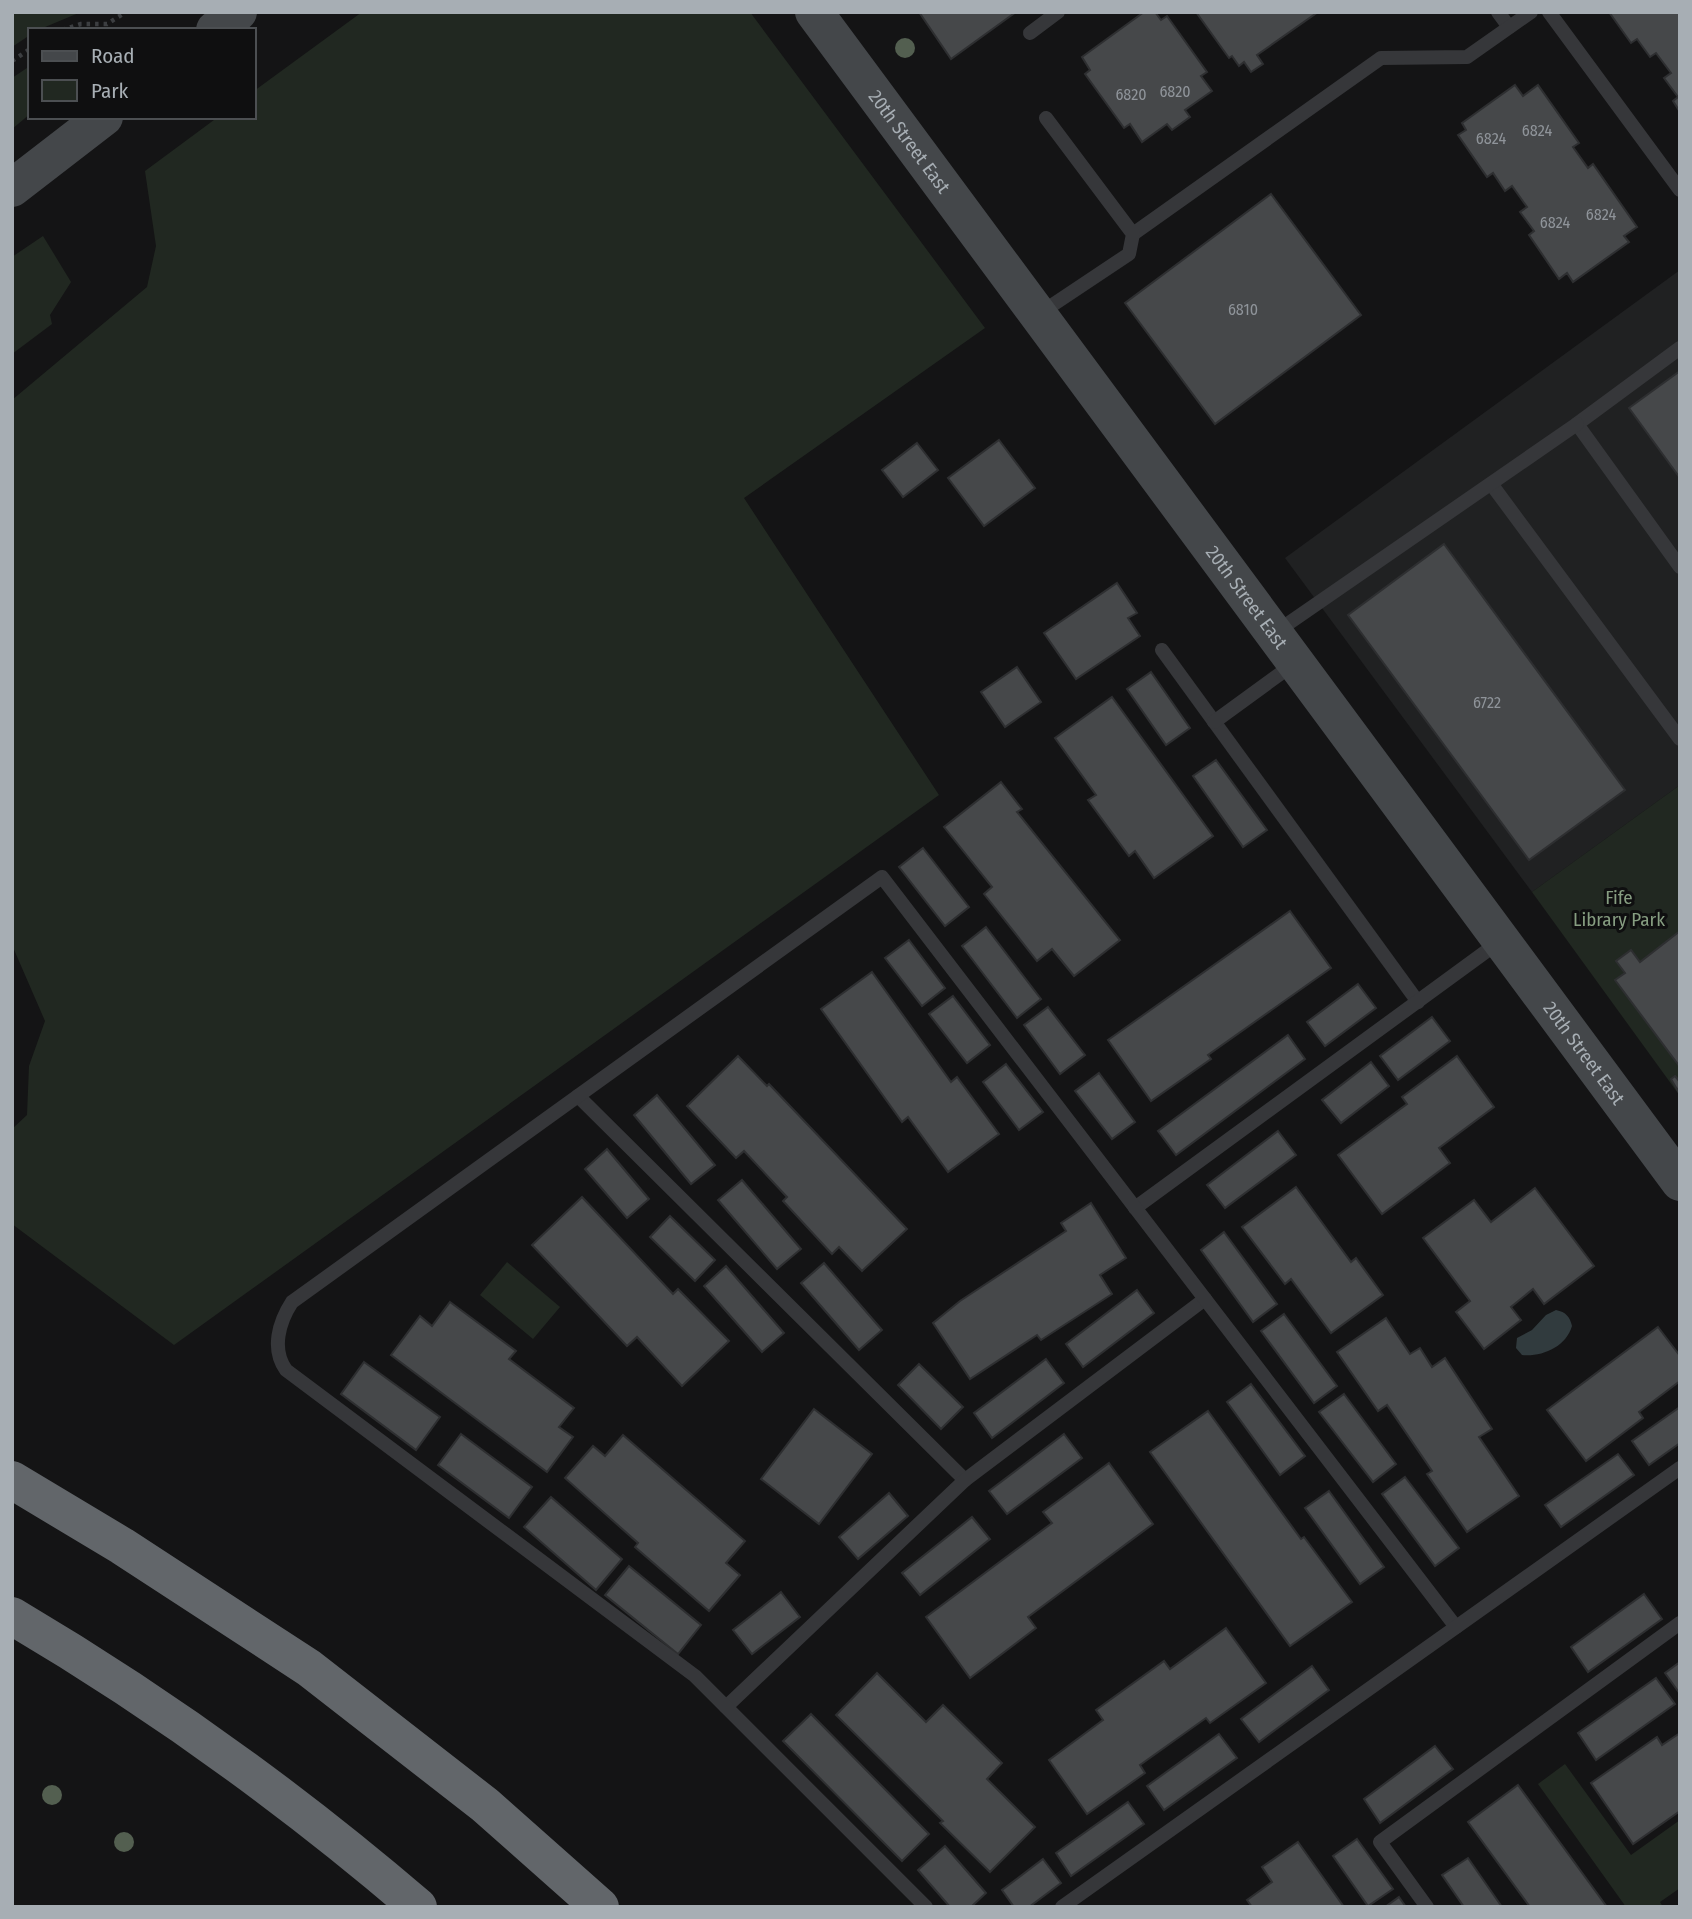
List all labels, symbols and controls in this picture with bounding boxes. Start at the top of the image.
legend [28,28,256,119]
text: Road [91,43,135,69]
text: Park [91,78,129,104]
house number: 6820 [1159,82,1191,101]
street label: 20th Street East [864,85,956,198]
house number: 6820 [1115,85,1147,104]
house number: 6824 [1522,121,1552,140]
house number: 6824 [1476,129,1506,148]
house number: 6824 [1586,205,1616,224]
house number: 6824 [1540,213,1570,232]
house number: 6810 [1228,300,1258,319]
street label: 20th Street East [1201,541,1293,654]
house number: 6722 [1473,693,1501,712]
park label: Fife Library Park [1573,886,1665,931]
street label: 20th Street East [1539,997,1631,1110]

